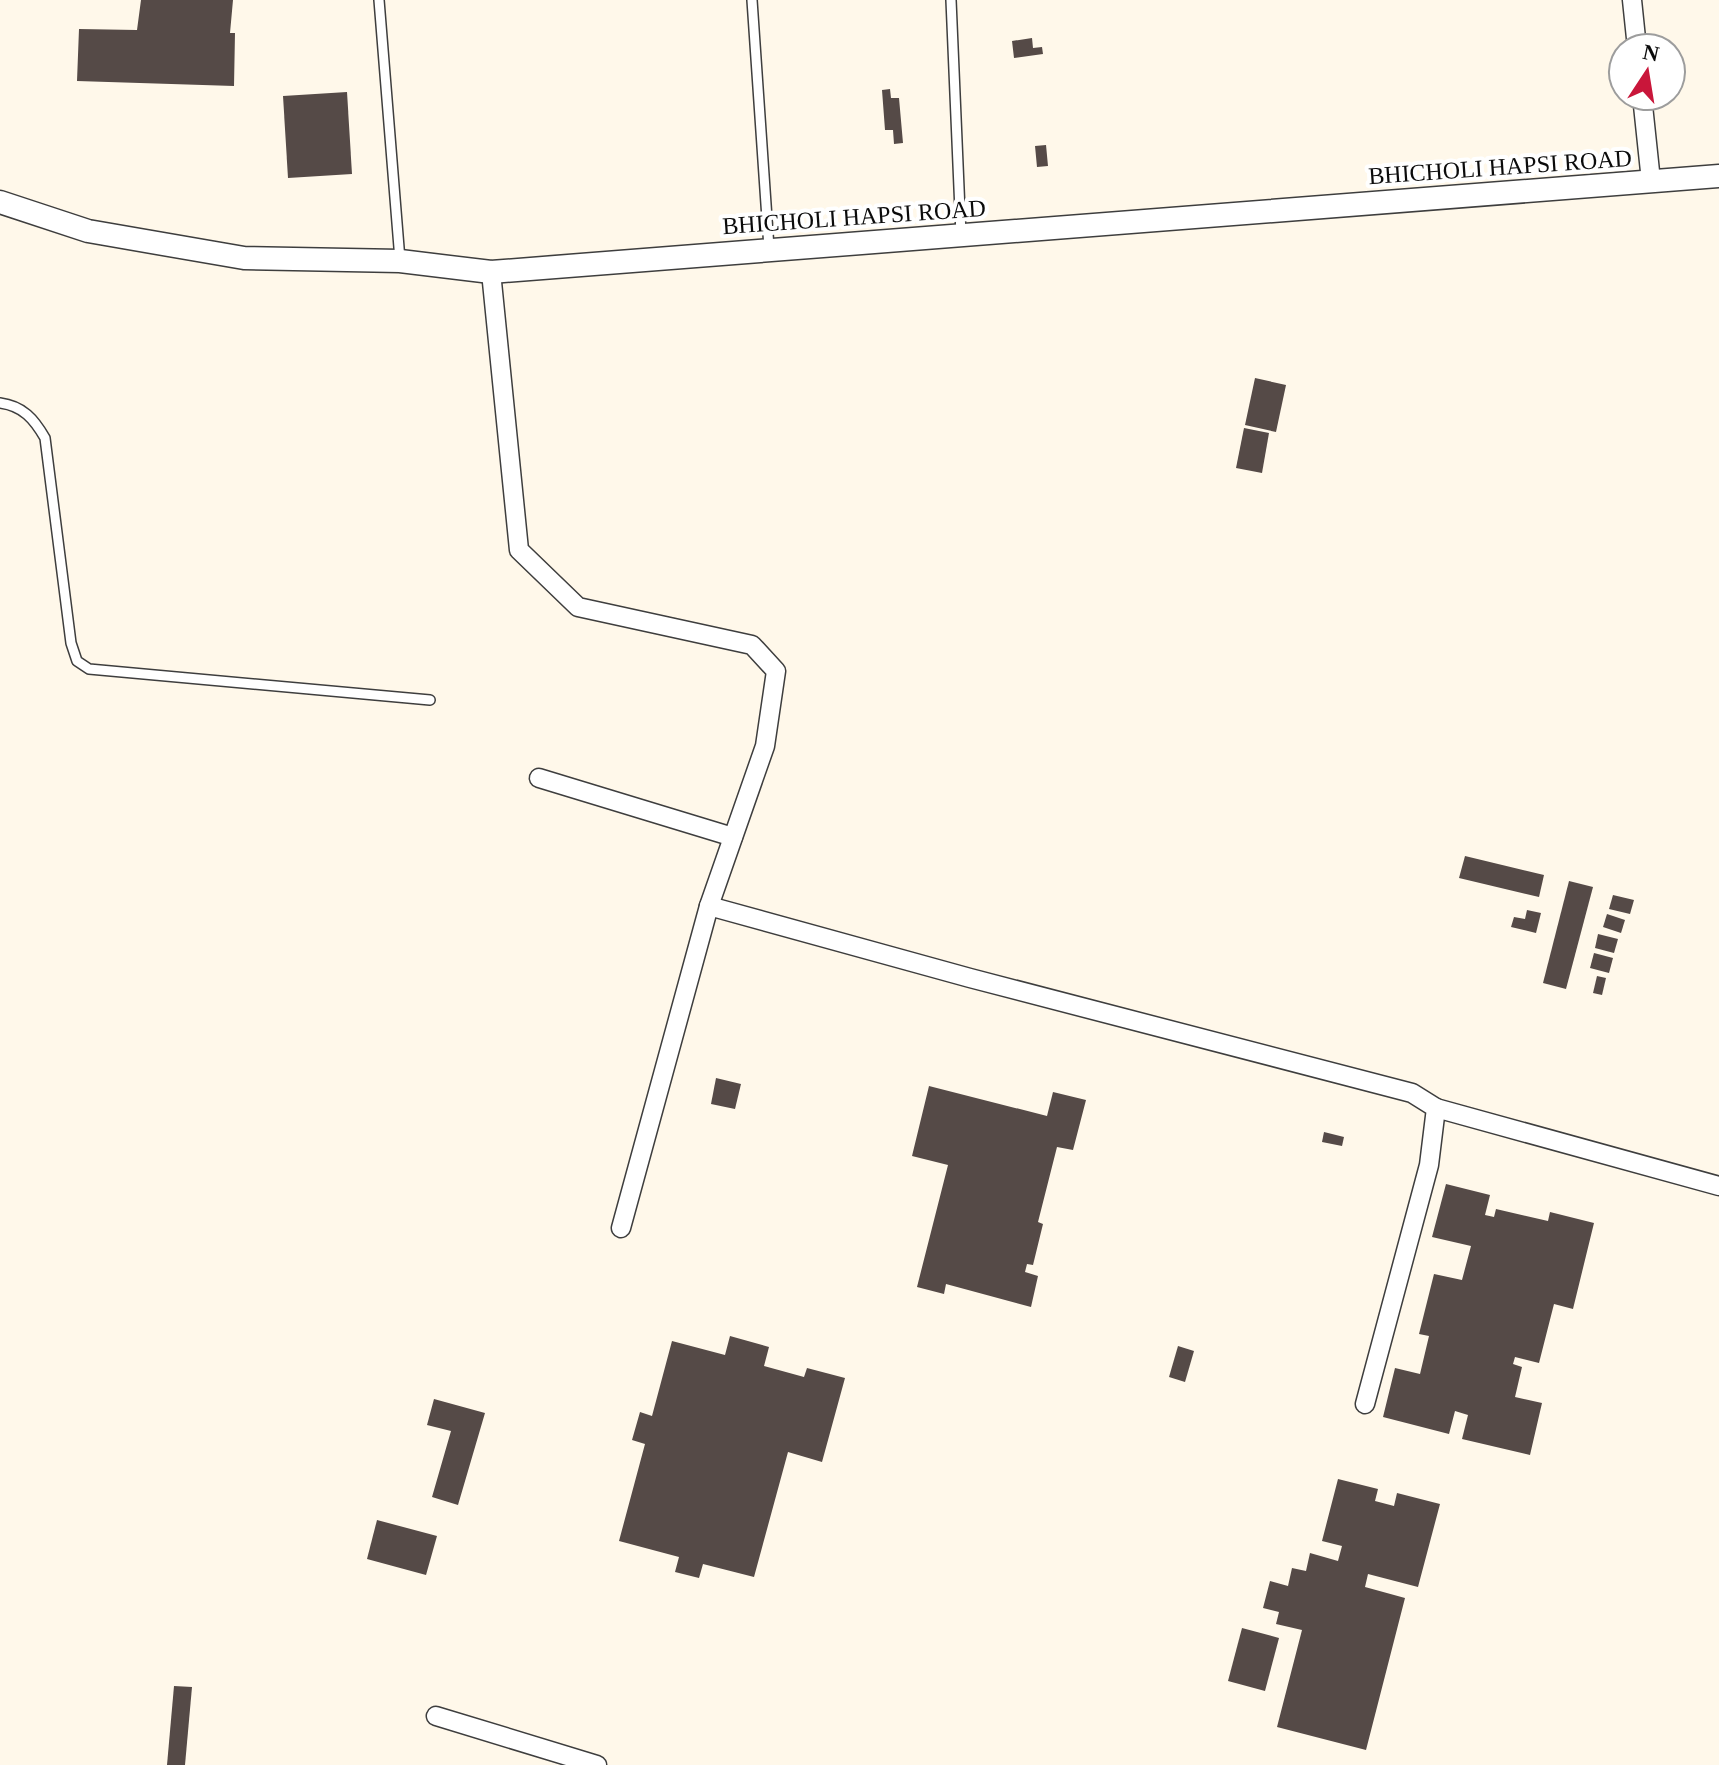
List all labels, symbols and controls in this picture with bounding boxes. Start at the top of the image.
north arrow [1607,32,1687,112]
text: N [1641,39,1662,67]
street label: BHICHOLI HAPSI ROAD [1367,145,1633,189]
street label: BHICHOLI HAPSI ROAD [721,195,987,239]

